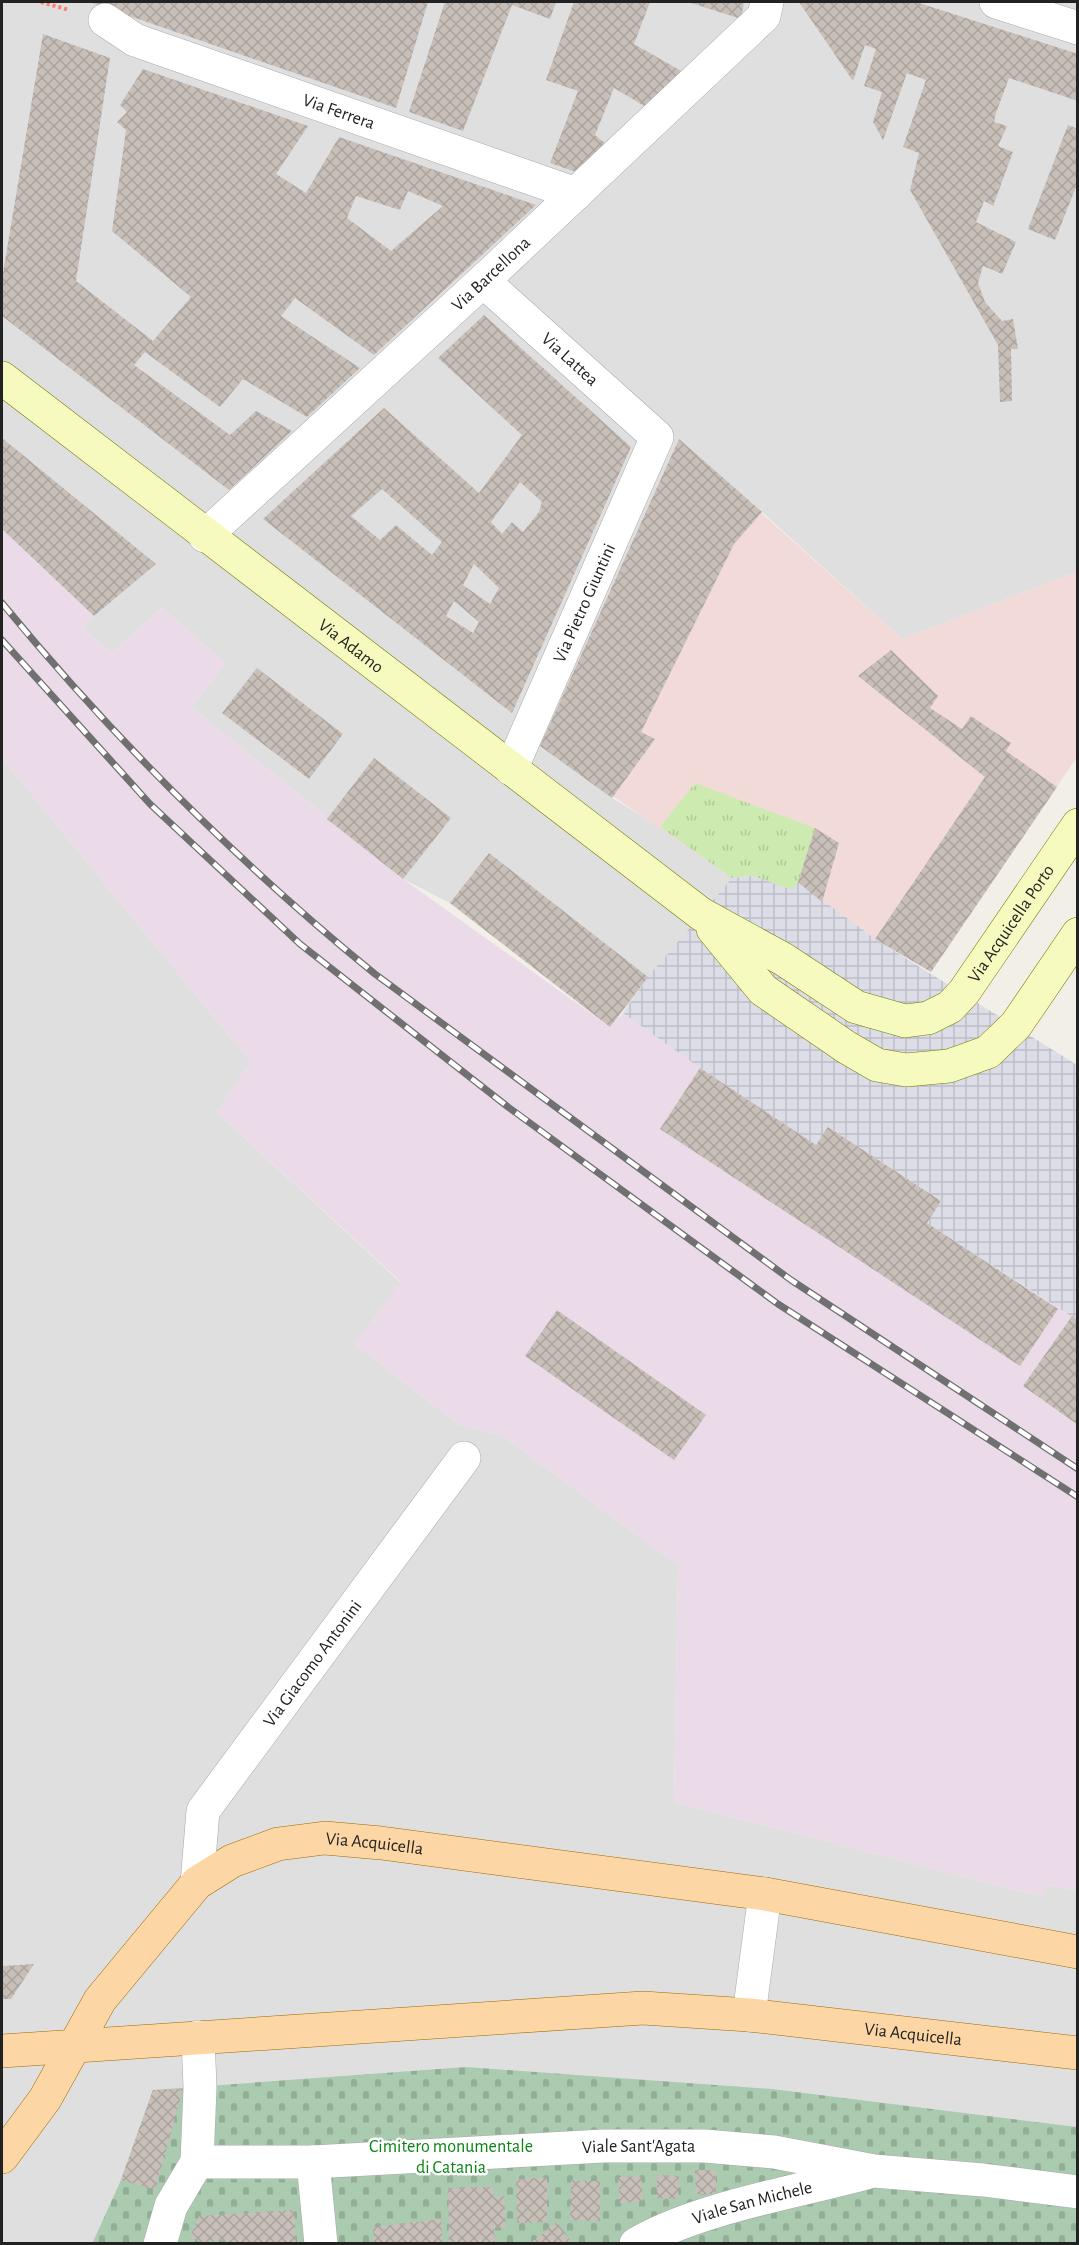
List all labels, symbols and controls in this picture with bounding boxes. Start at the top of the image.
street label: Via Ferrera [300,91,377,133]
street label: Via Barcellona [449,234,534,315]
street label: Via Lattea [538,330,601,390]
street label: Via Pietro Giuntini [551,541,619,666]
street label: Via Adamo [315,616,387,677]
street label: Via Acquicella Porto [965,862,1058,986]
street label: Via Giacomo Antonini [261,1597,366,1730]
street label: Via Acquicella [325,1830,424,1859]
street label: Via Acquicella [863,2020,963,2050]
park label: Cimitero monumentale di Catania [369,2138,533,2177]
street label: Viale Sant'Agata [581,2138,695,2157]
street label: Viale San Michele [690,2179,814,2228]

